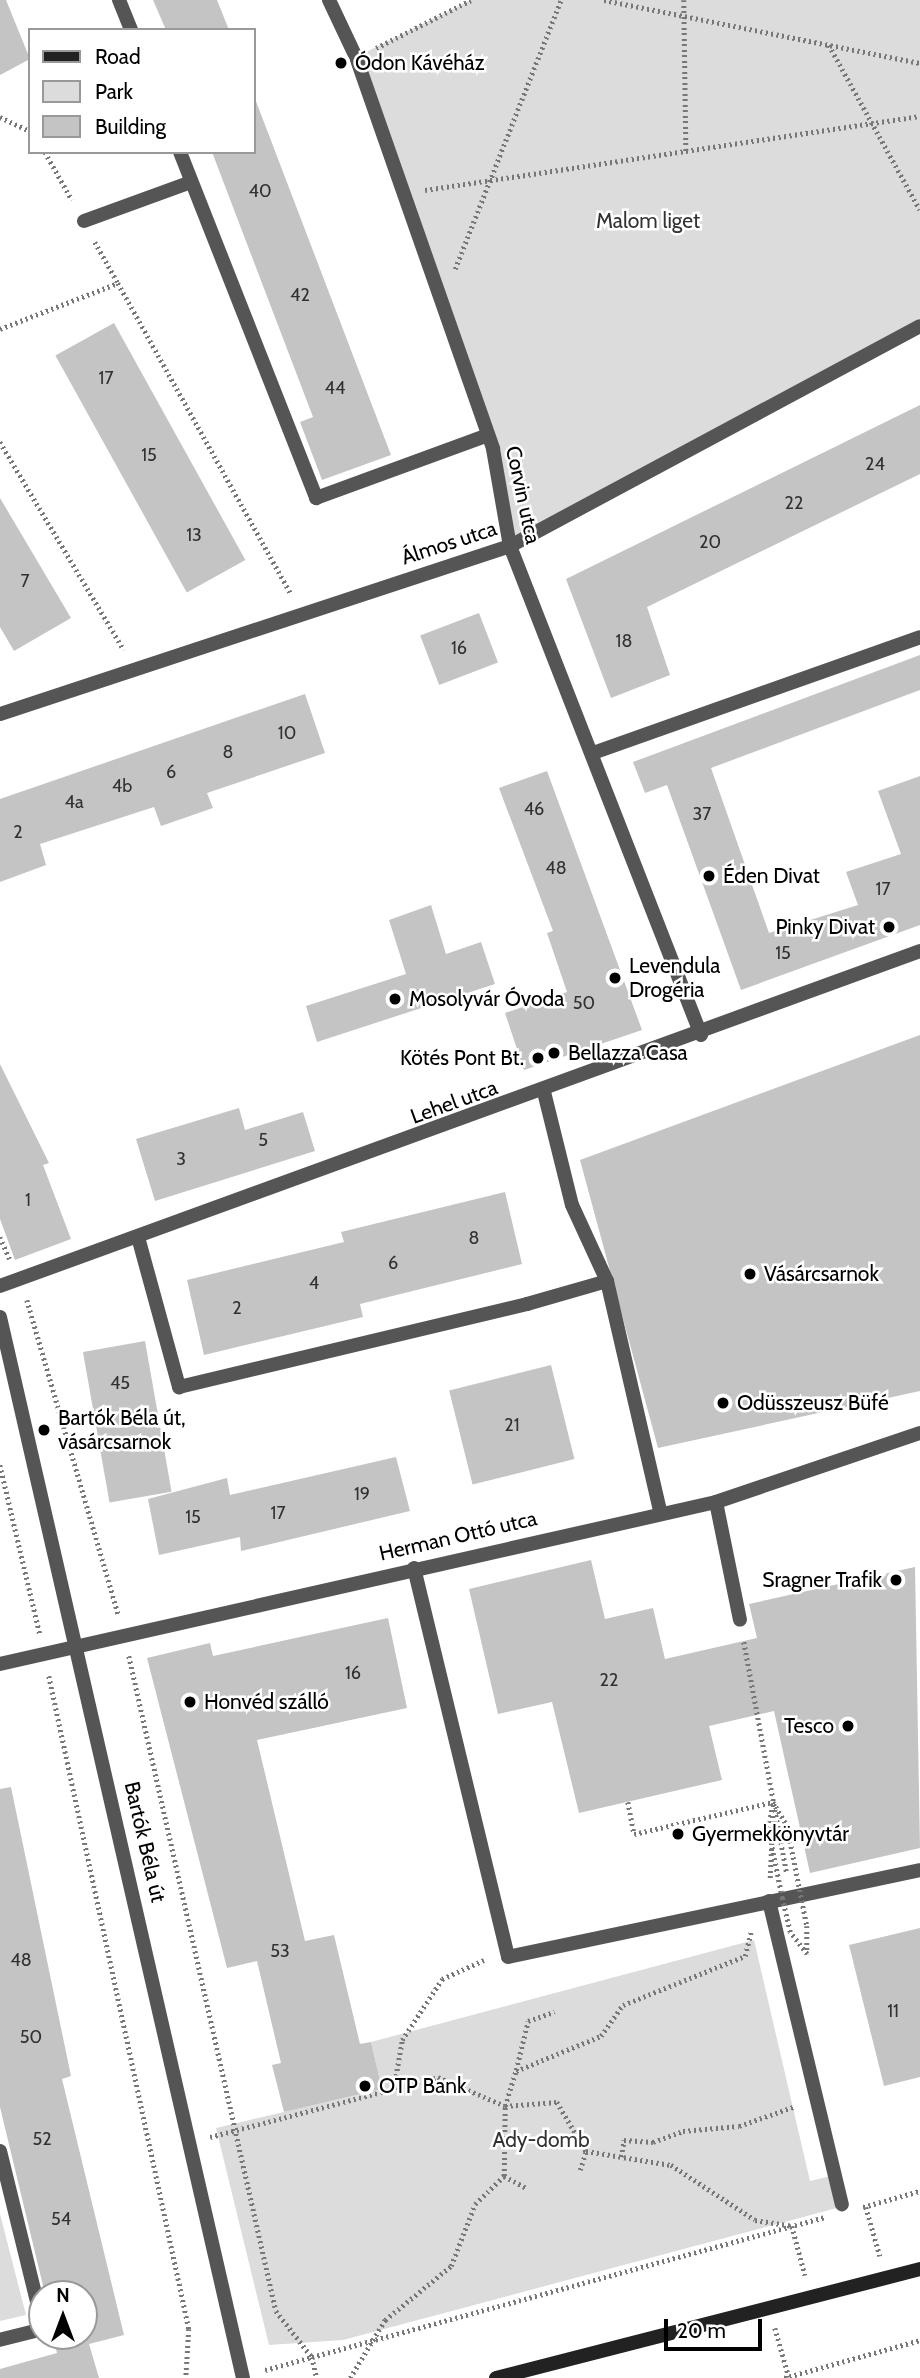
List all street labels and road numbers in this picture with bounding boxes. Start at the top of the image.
street label: Corvin utca [500,444,546,546]
street label: Álmos utca [398,516,500,570]
street label: Lehel utca [407,1075,501,1129]
street label: Herman Ottó utca [377,1506,539,1566]
street label: Bartók Béla út [119,1779,171,1905]

